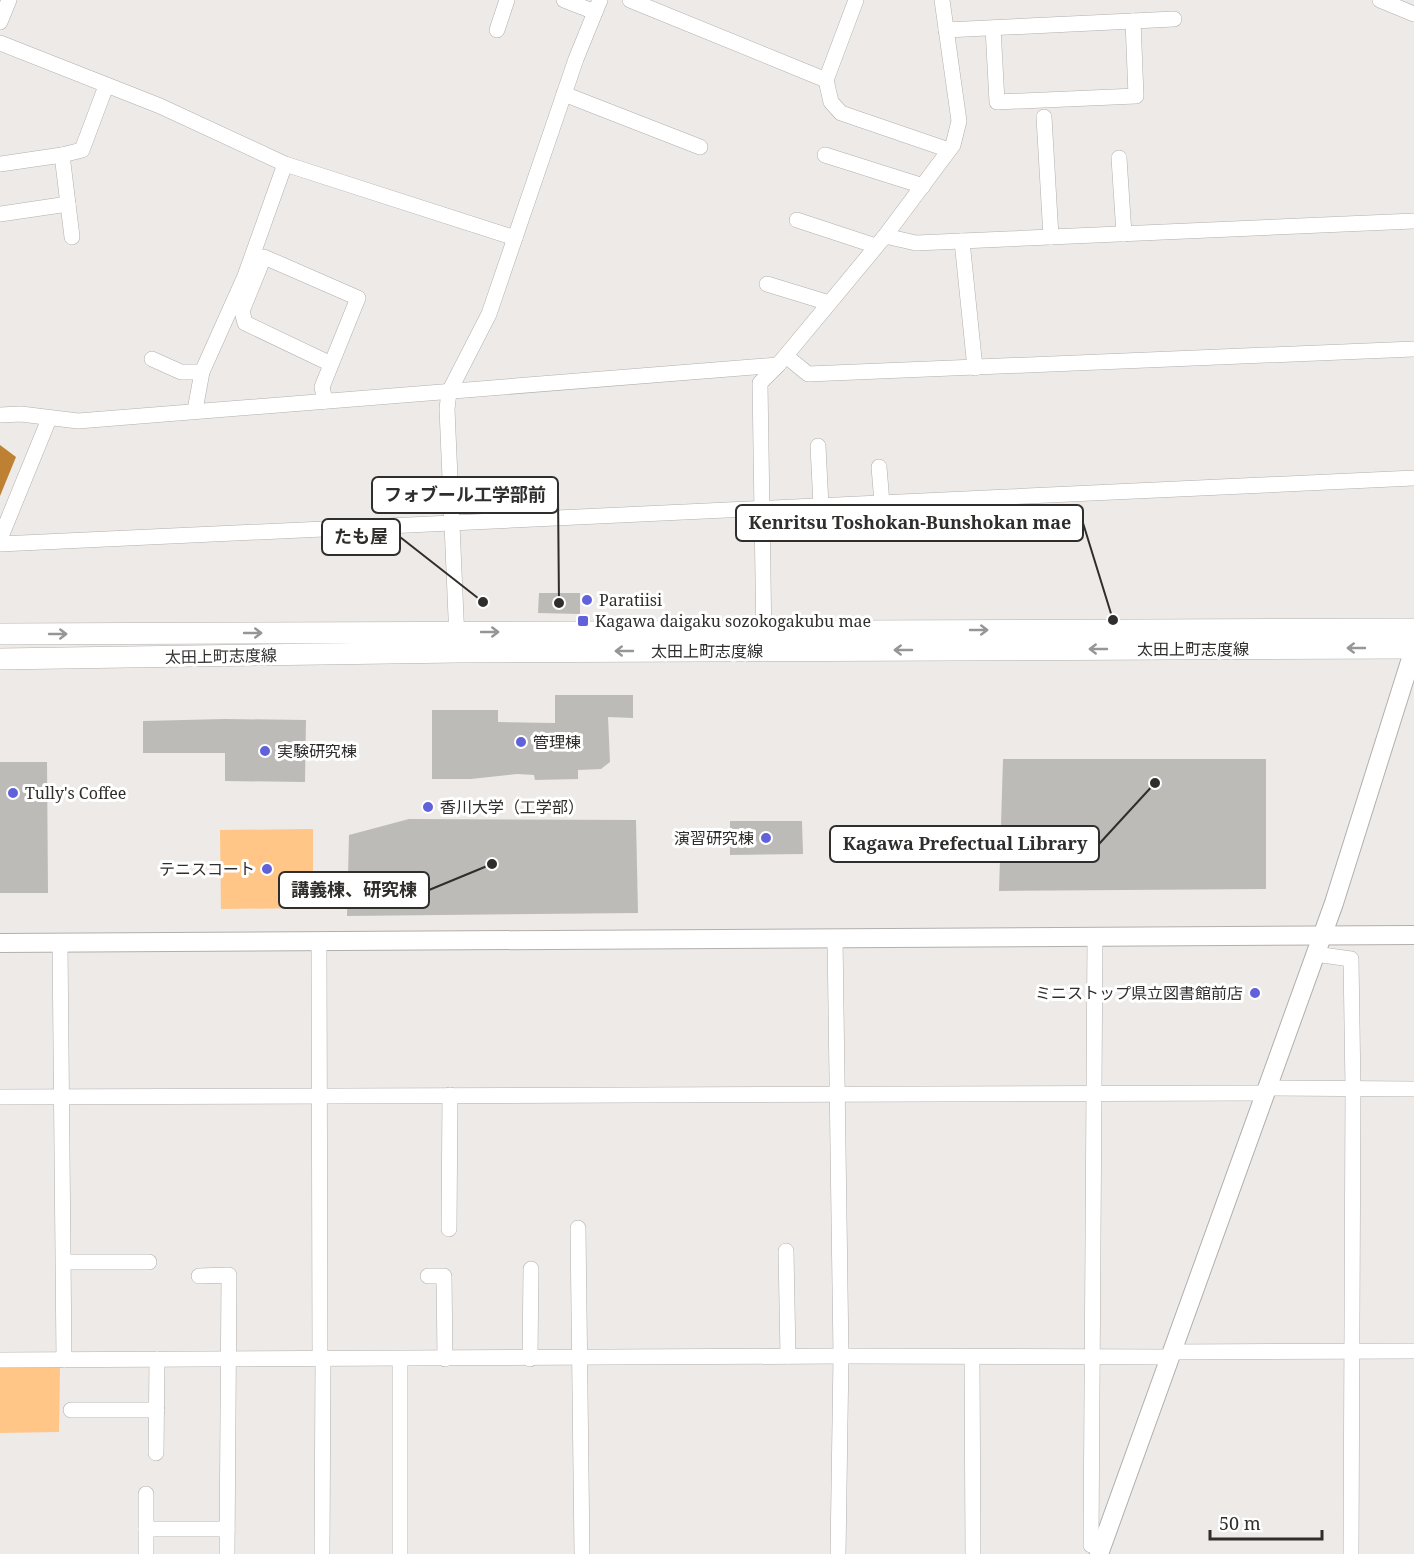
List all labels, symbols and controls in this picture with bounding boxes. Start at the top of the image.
callout: フォブール工学部前 [372,477,558,513]
text: フォブール工学部前 [384,482,546,506]
callout: Kenritsu Toshokan-Bunshokan mae [736,505,1083,541]
text: Kenritsu Toshokan-Bunshokan mae [749,510,1071,534]
callout: たも屋 [322,519,400,555]
text: たも屋 [334,524,388,548]
place label: Paratiisi [599,589,662,611]
marker: Paratiisi [580,593,594,607]
place label: Kagawa daigaku sozokogakubu mae [595,610,871,632]
marker: Kagawa daigaku sozokogakubu mae [576,614,590,628]
one-way arrow [969,624,989,636]
one-way arrow [480,626,500,638]
one-way arrow [243,627,263,639]
one-way arrow [48,628,68,640]
street label: 太田上町志度線 [1137,638,1249,660]
street label: 太田上町志度線 [651,640,763,662]
one-way arrow [1346,642,1366,654]
one-way arrow [1088,643,1108,655]
street label: 太田上町志度線 [165,644,277,668]
one-way arrow [893,644,913,656]
one-way arrow [614,646,634,657]
place label: 管理棟 [533,731,581,753]
marker: 管理棟 [514,735,528,749]
place label: 実験研究棟 [277,740,357,762]
marker: 実験研究棟 [258,744,272,758]
place label: Tully's Coffee [25,782,126,804]
marker: Tully's Coffee [6,786,20,800]
place label: 香川大学（工学部） [440,796,584,818]
marker: 香川大学（工学部） [421,800,435,814]
callout: Kagawa Prefectual Library [830,826,1099,862]
place label: 演習研究棟 [674,827,754,849]
marker: 演習研究棟 [759,831,773,845]
text: Kagawa Prefectual Library [843,831,1088,855]
place label: テニスコート [159,858,255,880]
marker: テニスコート [260,862,274,876]
callout: 講義棟、研究棟 [279,872,429,908]
text: 講義棟、研究棟 [291,877,417,901]
place label: ミニストップ県立図書館前店 [1035,982,1243,1004]
marker: ミニストップ県立図書館前店 [1248,986,1262,1000]
scale bar [1210,1503,1322,1541]
text: 50 m [1219,1511,1261,1535]

